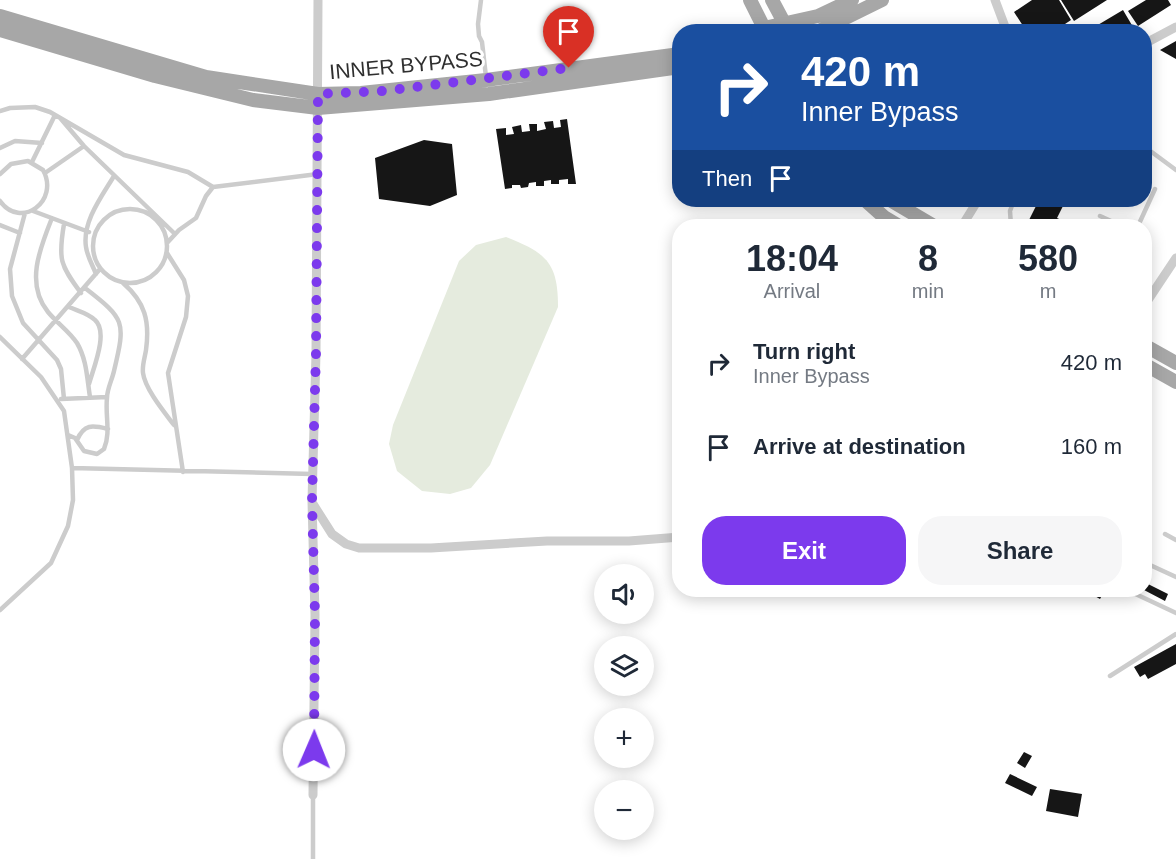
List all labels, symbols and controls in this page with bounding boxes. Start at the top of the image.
pin [543,6,594,68]
icon: arrive [552,15,585,48]
street label: INNER BYPASS [328,47,484,83]
icon: right [702,48,780,126]
text: 420 m [801,48,920,95]
text: Inner Bypass [801,97,959,127]
icon: arrive [764,162,797,195]
text: Then [702,166,752,191]
text: 18:04 [746,238,838,279]
text: 8 [918,238,938,279]
text: 580 [1018,238,1078,279]
text: Arrival [764,280,820,302]
text: min [912,280,944,302]
text: m [1040,280,1056,302]
text: Turn right [753,339,855,364]
icon: right [702,347,735,380]
text: 420 m [1061,350,1122,375]
text: Inner Bypass [753,365,870,387]
icon: arrive [702,431,735,464]
text: Arrive at destination [753,434,966,459]
text: 160 m [1061,434,1122,459]
button: Exit [702,516,906,585]
button: Share [918,516,1122,585]
map controls [594,564,654,840]
button: sound [594,564,654,624]
button: layers [594,636,654,696]
button: + [594,708,654,768]
position arrow [282,718,346,782]
button: − [594,780,654,840]

